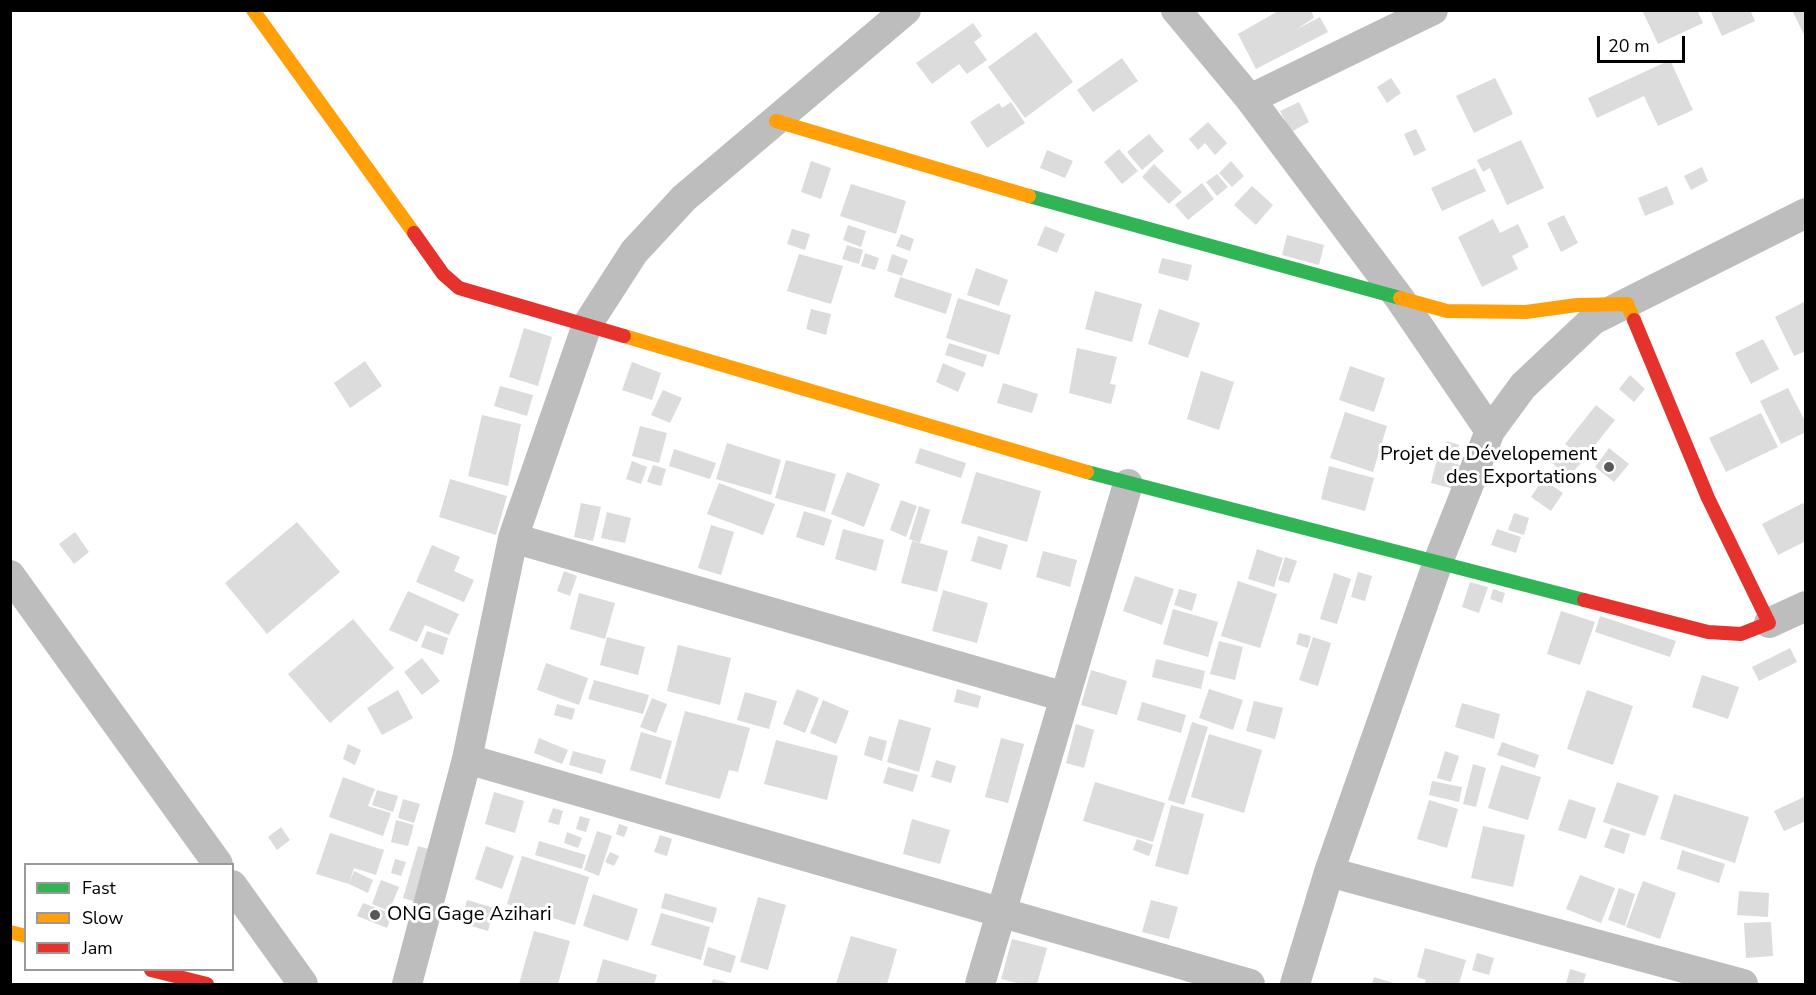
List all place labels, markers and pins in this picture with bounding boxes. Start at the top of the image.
place label: Projet de Dévelopement des Exportations [1380,443,1597,490]
marker: Projet de Dévelopement des Exportations [1602,460,1616,474]
place label: ONG Gage Azihari [387,903,552,927]
marker: ONG Gage Azihari [368,908,382,922]

